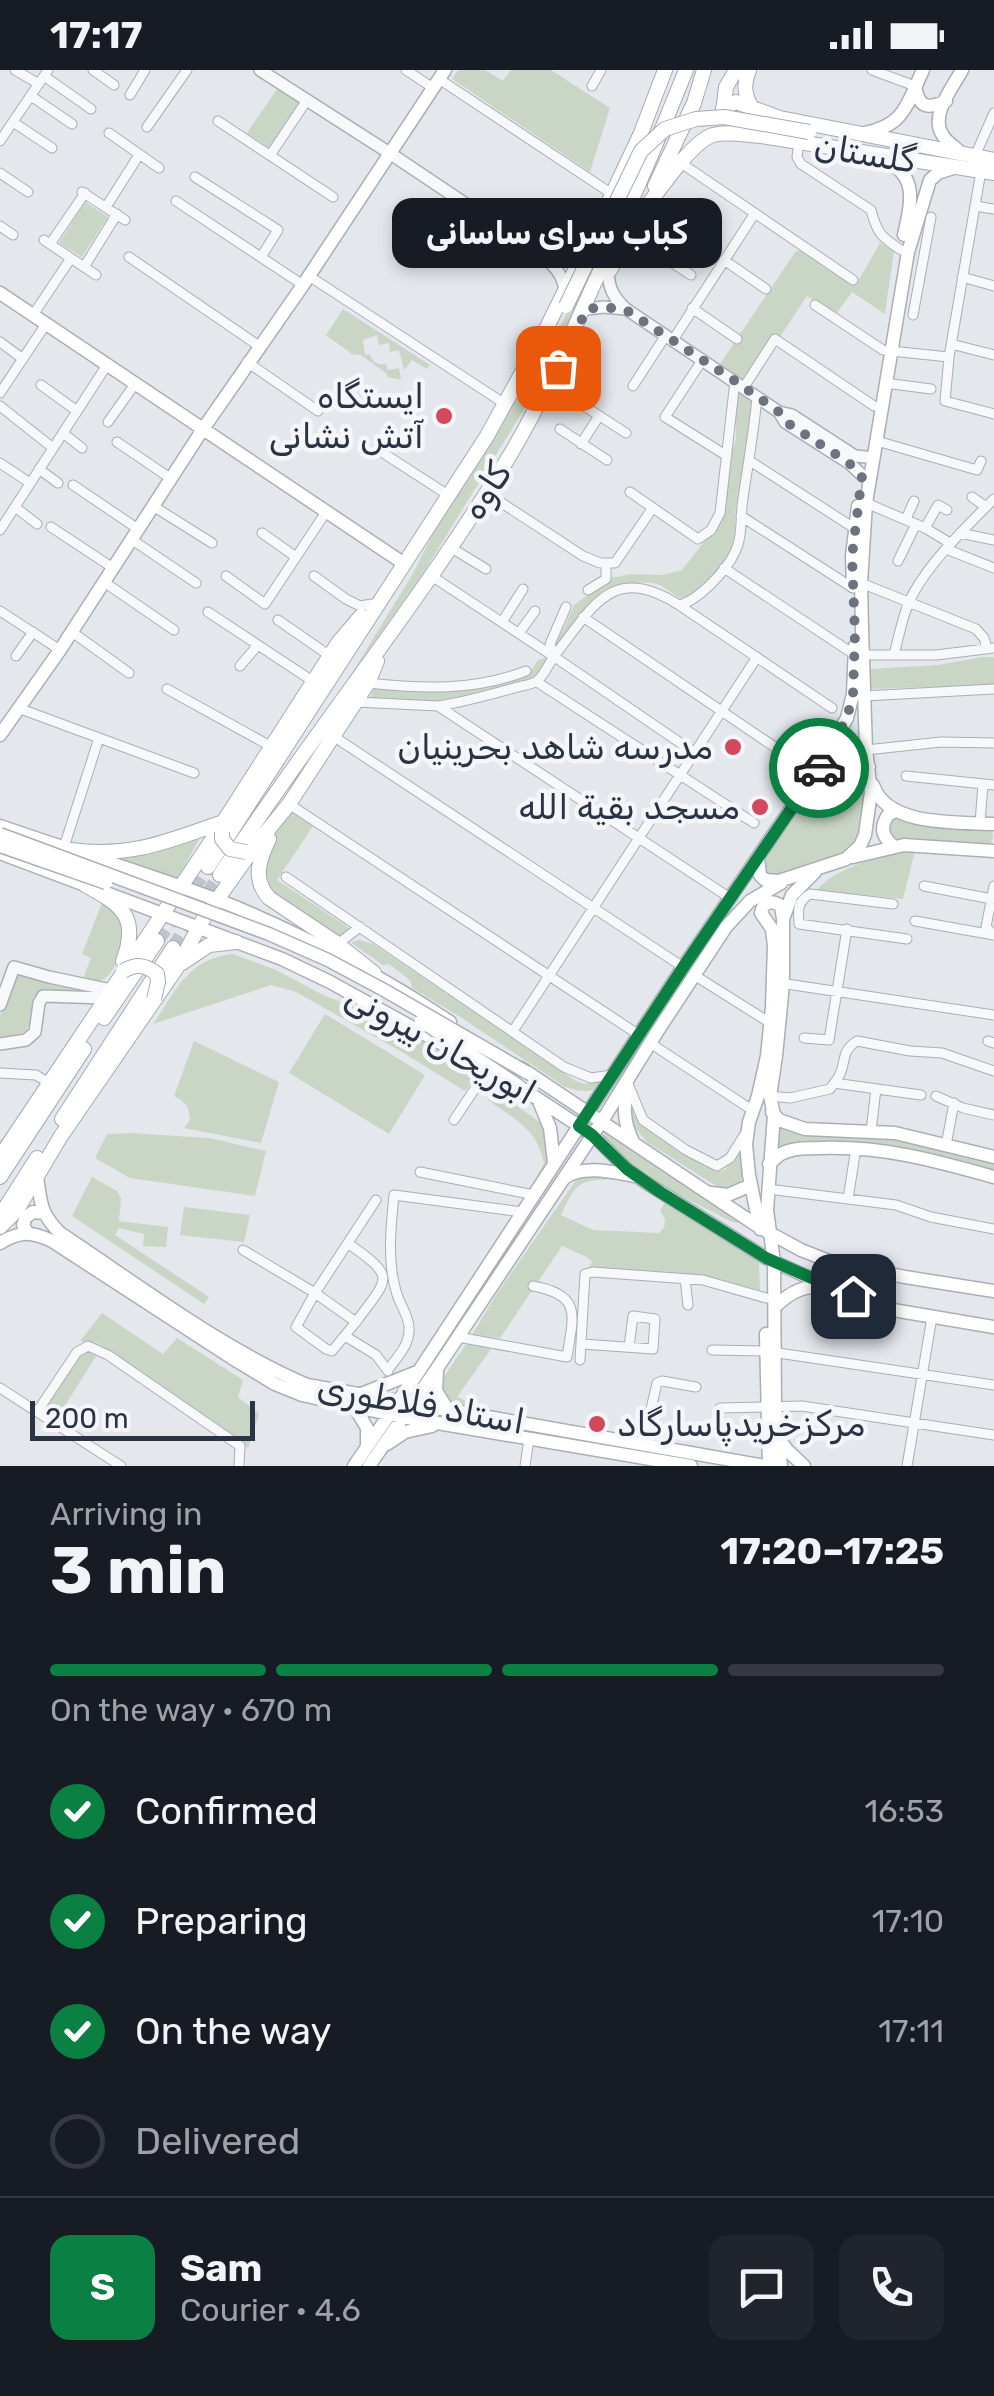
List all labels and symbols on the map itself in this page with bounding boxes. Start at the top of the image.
street label: گلستان [811,124,919,182]
callout: کباب سرای ساسانی [393,198,723,268]
pin [516,326,601,411]
place label: ایستگاه آتش نشانی [269,375,424,457]
marker: ایستگاه آتش نشانی [433,405,455,427]
street label: کاوه [452,454,520,528]
courier [769,718,869,818]
place label: مدرسه شاهد بحرینیان [397,726,713,768]
marker: مدرسه شاهد بحرینیان [722,736,744,758]
place label: مسجد بقیة الله [519,786,740,828]
marker: مسجد بقیة الله [749,796,771,818]
street label: ابوریحان بیرونی [339,974,543,1114]
pin [811,1254,896,1339]
street label: استاد فلاطوری [314,1365,528,1443]
scale bar [30,1396,255,1440]
place label: مرکزخریدپاسارگاد [617,1403,865,1447]
marker: مرکزخریدپاسارگاد [586,1413,608,1435]

